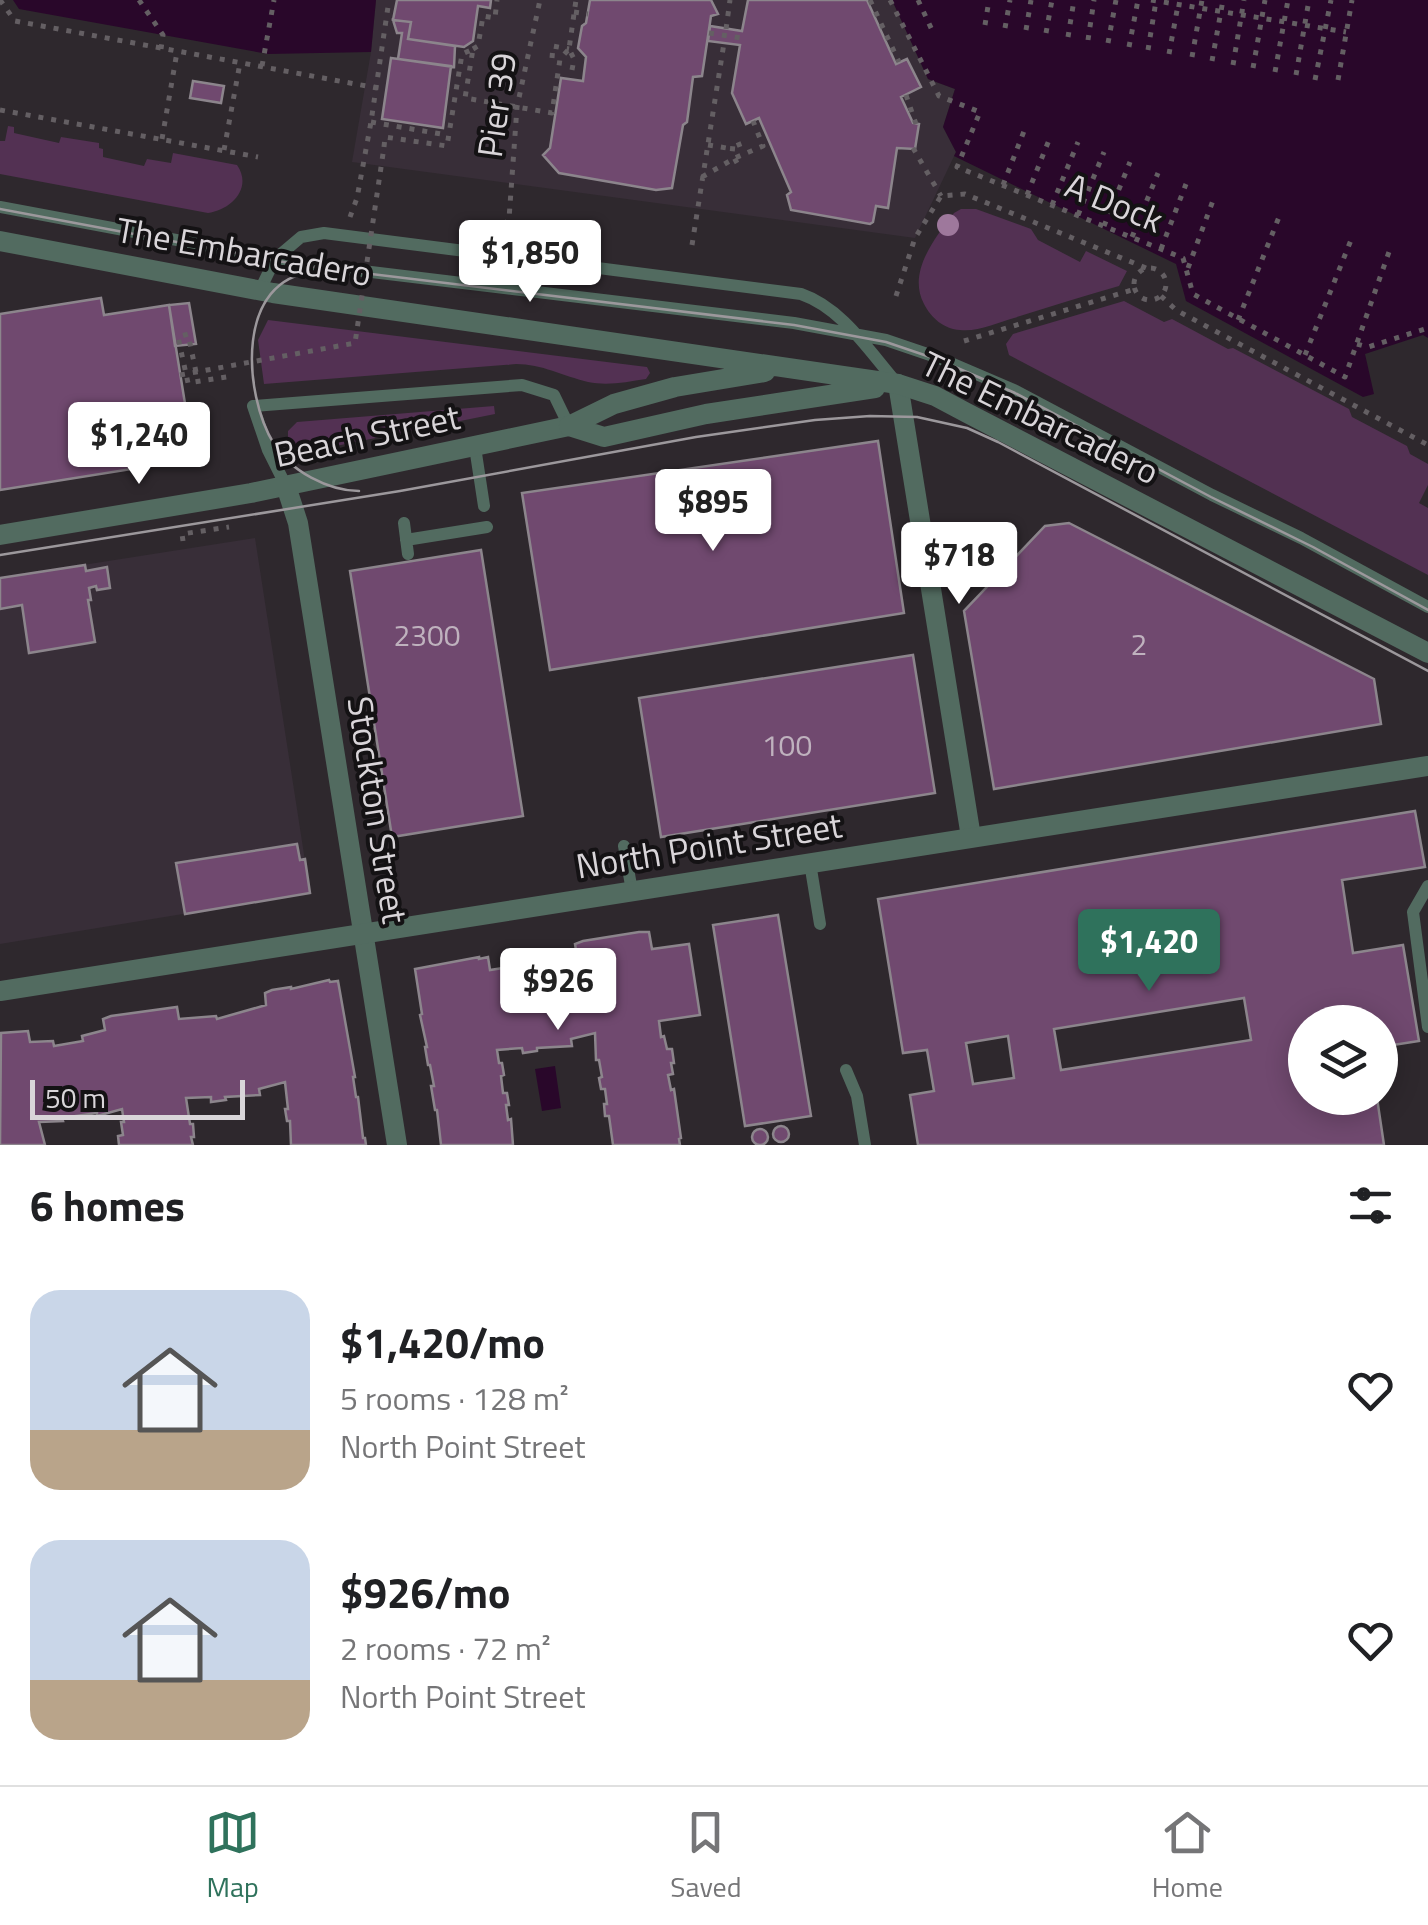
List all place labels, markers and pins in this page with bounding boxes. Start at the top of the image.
pin: $1,850 [449,220,611,305]
pin: $1,240 [58,402,220,487]
pin: $895 [654,469,772,554]
pin: $718 [900,522,1018,607]
pin: $1,420 [1068,909,1230,994]
pin: $926 [499,948,617,1033]

